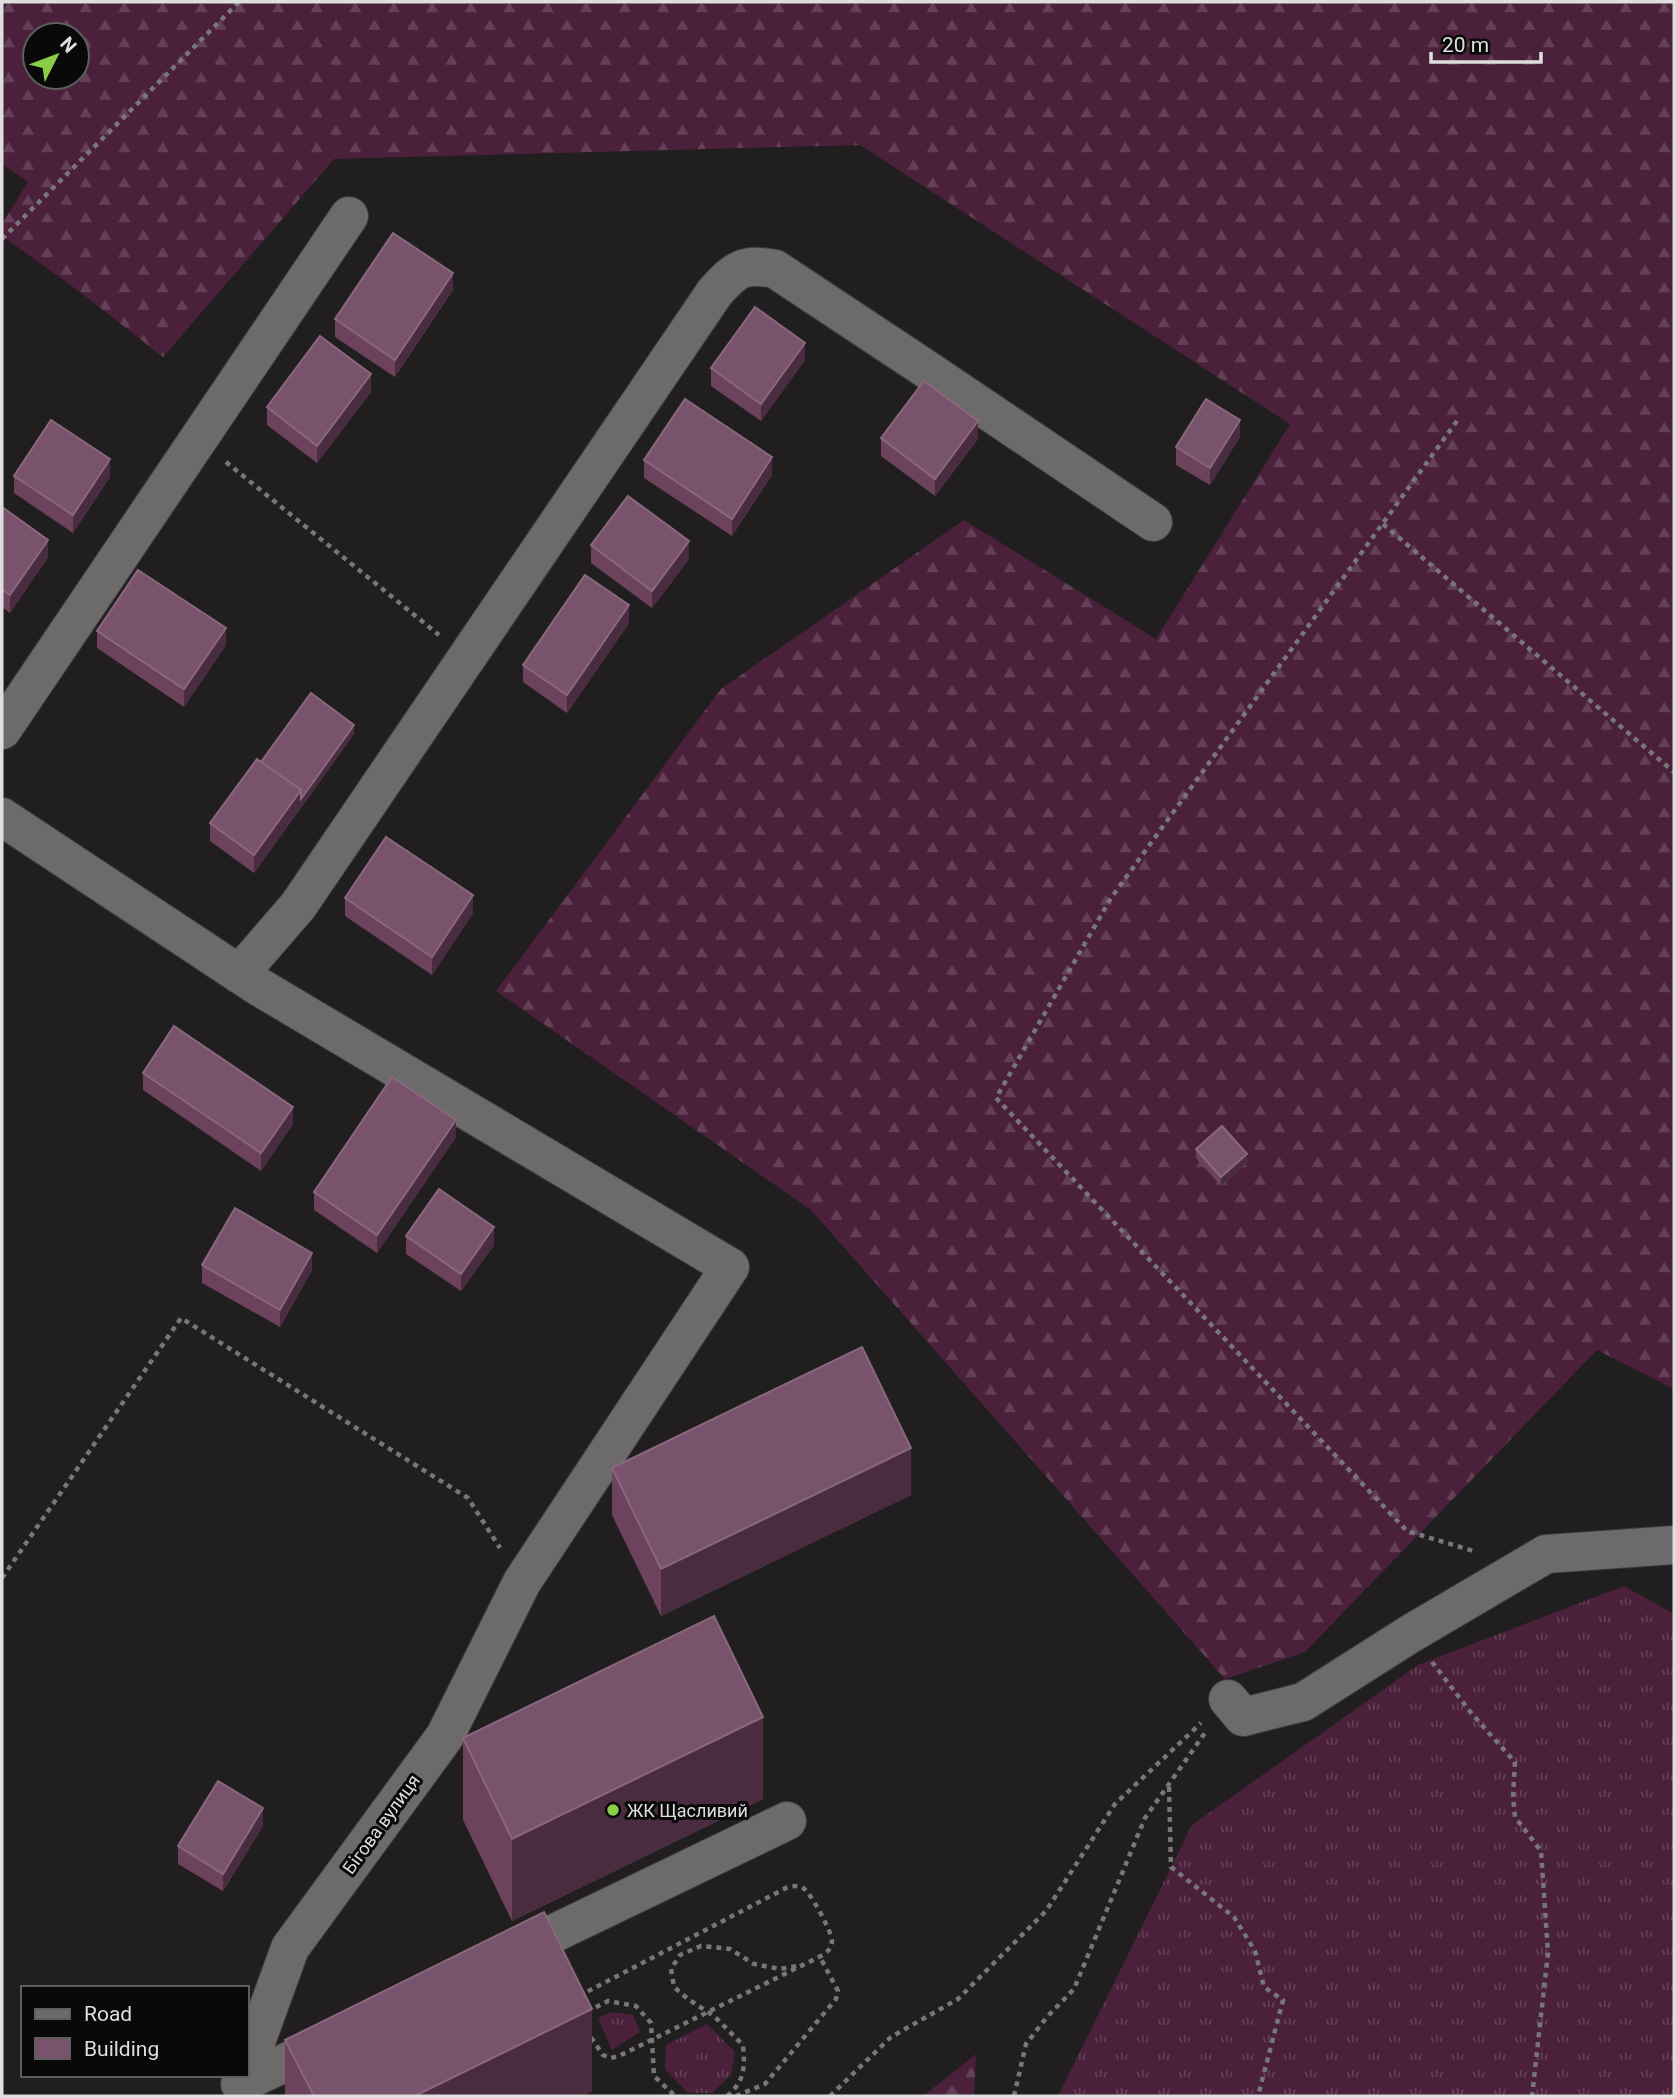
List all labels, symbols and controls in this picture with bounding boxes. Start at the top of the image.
north arrow [21,21,91,91]
scale bar [1431,21,1541,65]
text: N [55,32,81,58]
text: 20 m [1442,33,1489,57]
street label: Бігова вулиця [338,1770,424,1878]
place label: ЖК Щасливий [627,1800,748,1821]
marker: ЖК Щасливий [605,1802,621,1818]
legend [21,1986,248,2077]
text: Road [84,2002,132,2026]
text: Building [84,2037,159,2061]

